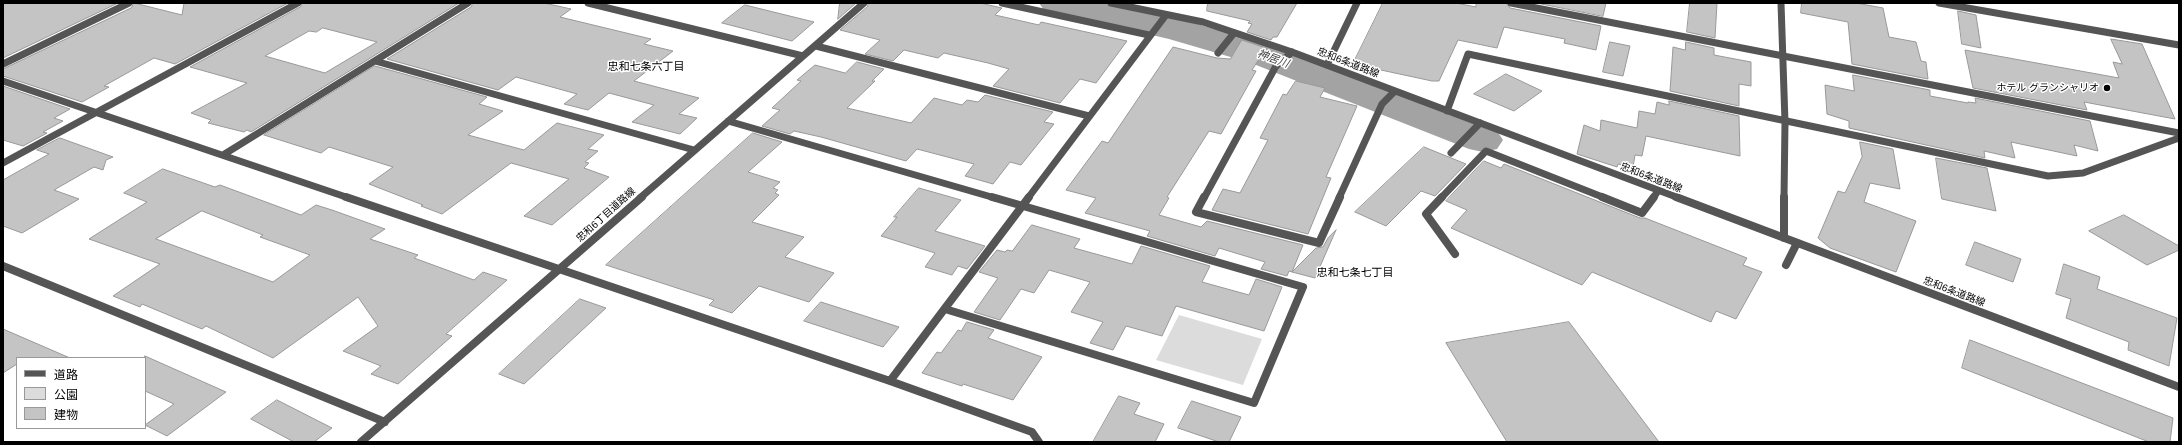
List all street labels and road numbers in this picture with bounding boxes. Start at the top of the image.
street label: 忠和6条道路線 [1315,46,1381,80]
street label: 忠和6条道路線 [1618,161,1684,195]
street label: 忠和6丁目道路線 [574,185,638,245]
street label: 忠和6条道路線 [1921,275,1987,309]

